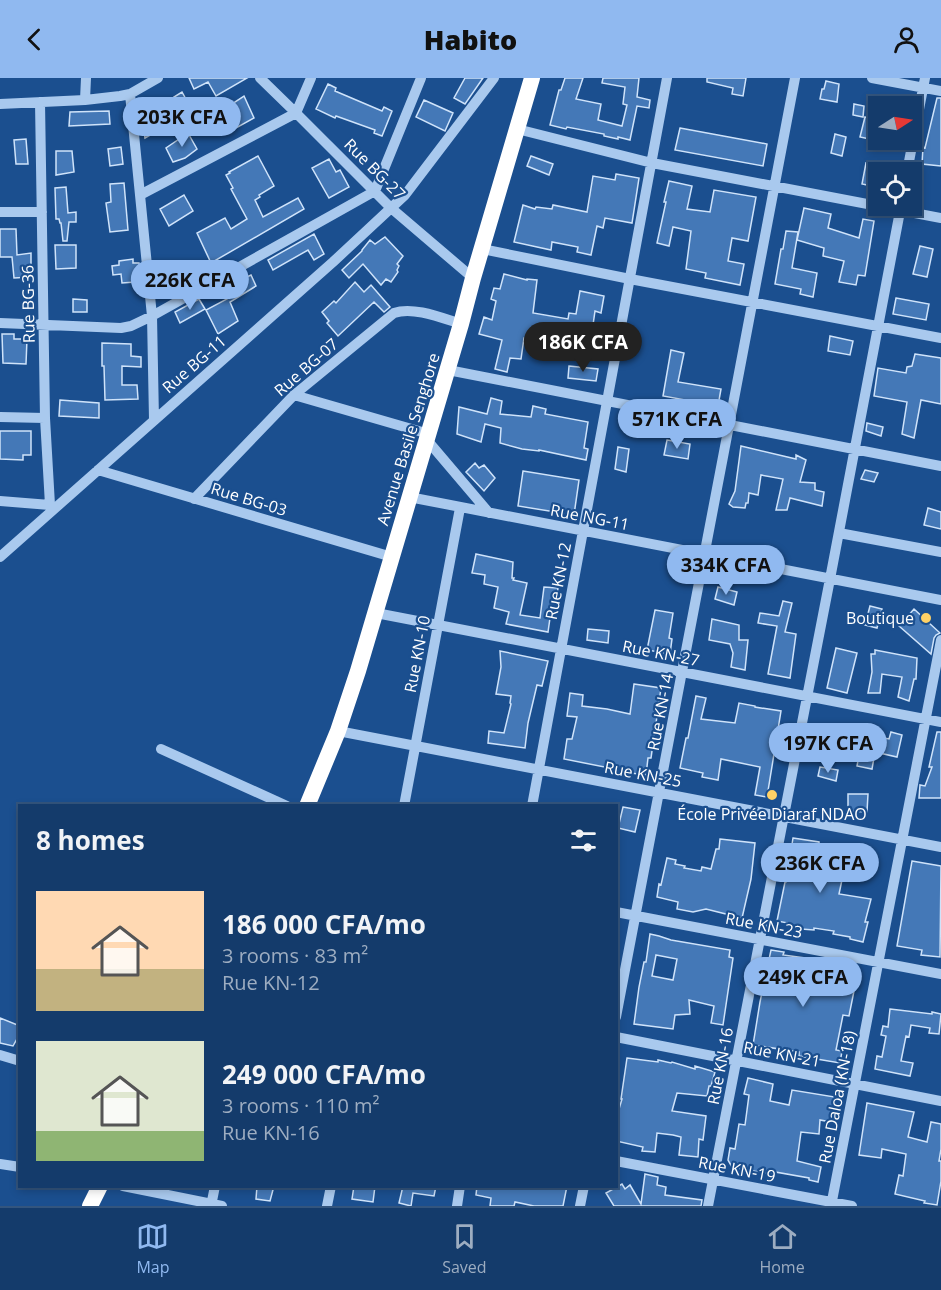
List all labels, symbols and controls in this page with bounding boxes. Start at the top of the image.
text: Habito [424,21,517,58]
icon: back [18,23,51,56]
icon: person [890,23,923,56]
north arrow [868,96,922,150]
map controls [868,96,922,216]
pin: 203K CFA [120,97,244,148]
text: 203K CFA [137,103,227,130]
street label: Rue BG-27 [340,134,410,204]
button: locate [868,162,922,216]
pin: 226K CFA [128,260,252,311]
street label: Rue BG-36 [16,265,40,343]
text: 226K CFA [145,266,235,293]
pin: 186K CFA [521,322,645,373]
text: 186K CFA [538,328,628,355]
street label: Rue BG-11 [157,330,231,398]
street label: Rue BG-07 [269,333,343,401]
street label: Avenue Basile Senghore [371,350,445,528]
pin: 571K CFA [615,399,739,450]
text: 571K CFA [632,405,722,432]
street label: Rue BG-03 [208,477,290,521]
street label: Rue NG-11 [549,499,631,535]
street label: Rue KN-12 [540,541,576,621]
pin: 334K CFA [664,545,788,596]
text: 334K CFA [681,551,771,578]
place label: Boutique [846,607,914,629]
marker: Boutique [919,611,933,625]
street label: Rue KN-10 [399,614,435,694]
street label: Rue KN-27 [621,635,701,671]
street label: Rue KN-14 [642,672,678,752]
pin: 197K CFA [766,723,890,774]
text: 197K CFA [783,729,873,756]
street label: Rue KN-25 [603,756,683,792]
marker: École Privée Diaraf NDAO [765,788,779,802]
place label: École Privée Diaraf NDAO [677,803,867,825]
text: 8 homes [36,822,145,858]
icon: filters [567,824,600,857]
pin: 236K CFA [758,843,882,894]
text: 236K CFA [775,849,865,876]
text: 186 000 CFA/mo [222,906,426,942]
street label: Rue KN-23 [724,907,804,943]
icon: home [84,915,156,987]
text: 3 rooms · 83 m² [222,942,368,969]
pin: 249K CFA [741,957,865,1008]
text: 249K CFA [758,963,848,990]
text: Rue KN-12 [222,969,320,996]
street label: Rue KN-16 [702,1026,738,1106]
street label: Rue Daloa (KN-18) [813,1028,861,1165]
street label: Rue KN-21 [742,1036,822,1072]
text: 249 000 CFA/mo [222,1056,426,1092]
icon: home [84,1065,156,1137]
text: 3 rooms · 110 m² [222,1092,380,1119]
text: Rue KN-16 [222,1119,320,1146]
street label: Rue KN-19 [697,1151,777,1187]
tab: Map [136,1220,169,1278]
tab: Saved [442,1220,487,1278]
tab: Home [759,1220,805,1278]

